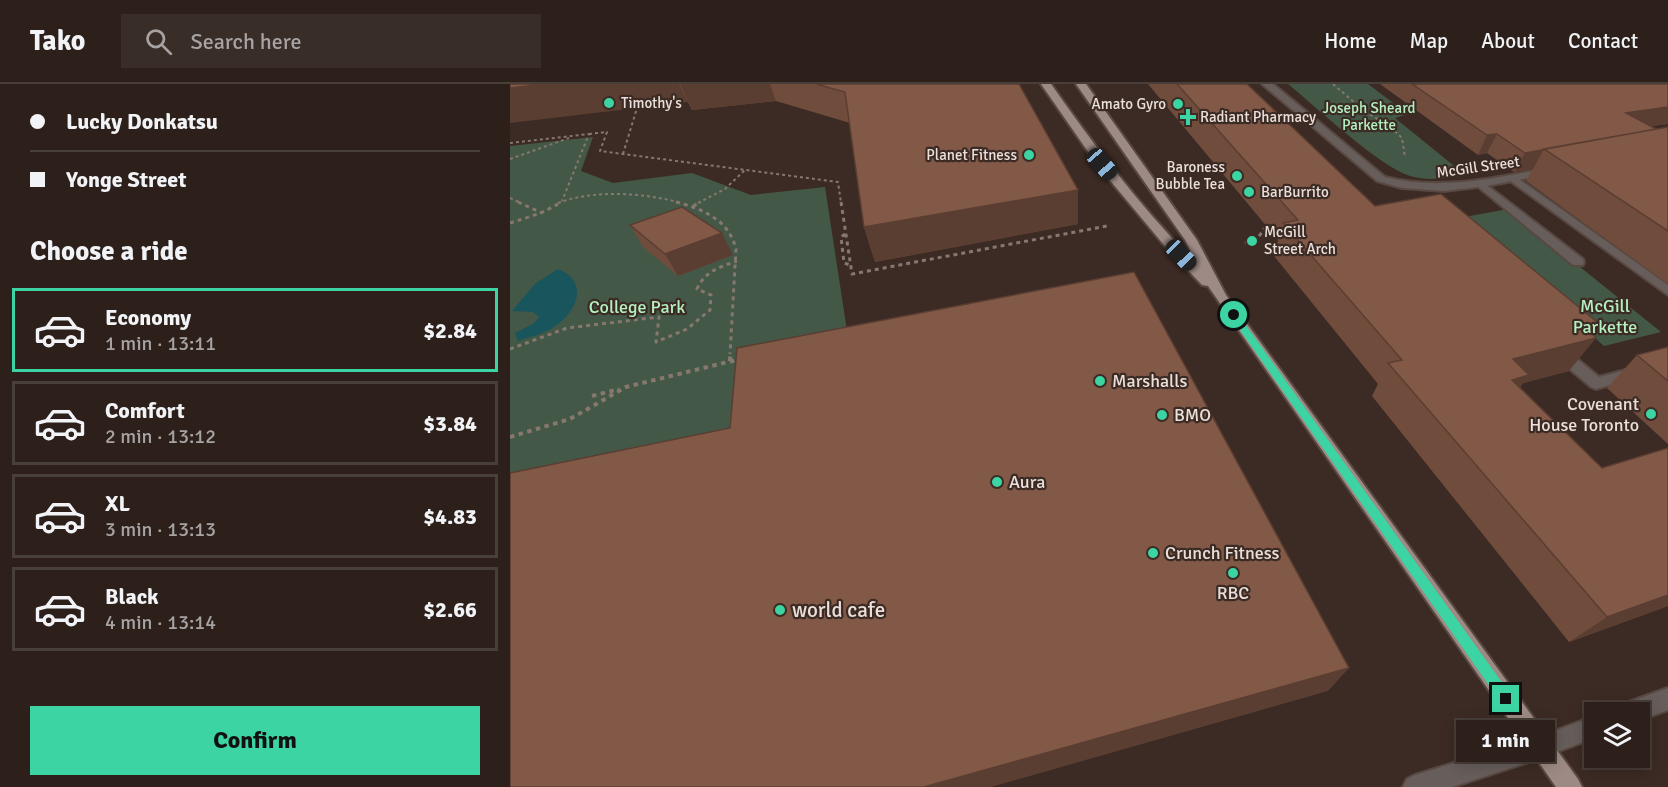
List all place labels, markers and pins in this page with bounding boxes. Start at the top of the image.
place label: Timothy's [621,94,682,112]
place label: Amato Gyro [1092,95,1166,113]
marker: Timothy's [602,96,616,110]
marker: Amato Gyro [1171,97,1185,111]
place label: Radiant Pharmacy [1200,108,1316,126]
marker: Radiant Pharmacy [1181,110,1195,124]
place label: Planet Fitness [926,146,1017,164]
marker: Planet Fitness [1022,148,1036,162]
place label: Baroness Bubble Tea [1156,158,1225,193]
marker: Baroness Bubble Tea [1230,169,1244,183]
place label: BarBurrito [1261,183,1329,201]
marker: BarBurrito [1242,185,1256,199]
place label: McGill Street Arch [1264,223,1336,258]
marker: McGill Street Arch [1245,234,1259,248]
place label: Marshalls [1112,370,1187,392]
marker: Marshalls [1093,374,1107,388]
place label: Covenant House Toronto [1529,393,1639,436]
place label: BMO [1174,404,1211,426]
marker: Covenant House Toronto [1644,407,1658,421]
marker: BMO [1155,408,1169,422]
place label: Aura [1009,471,1045,493]
marker: Aura [990,475,1004,489]
place label: Crunch Fitness [1165,542,1280,564]
marker: Crunch Fitness [1146,546,1160,560]
marker: RBC [1226,566,1240,580]
place label: RBC [1217,582,1249,604]
place label: world cafe [792,597,885,623]
marker: world cafe [773,603,787,617]

